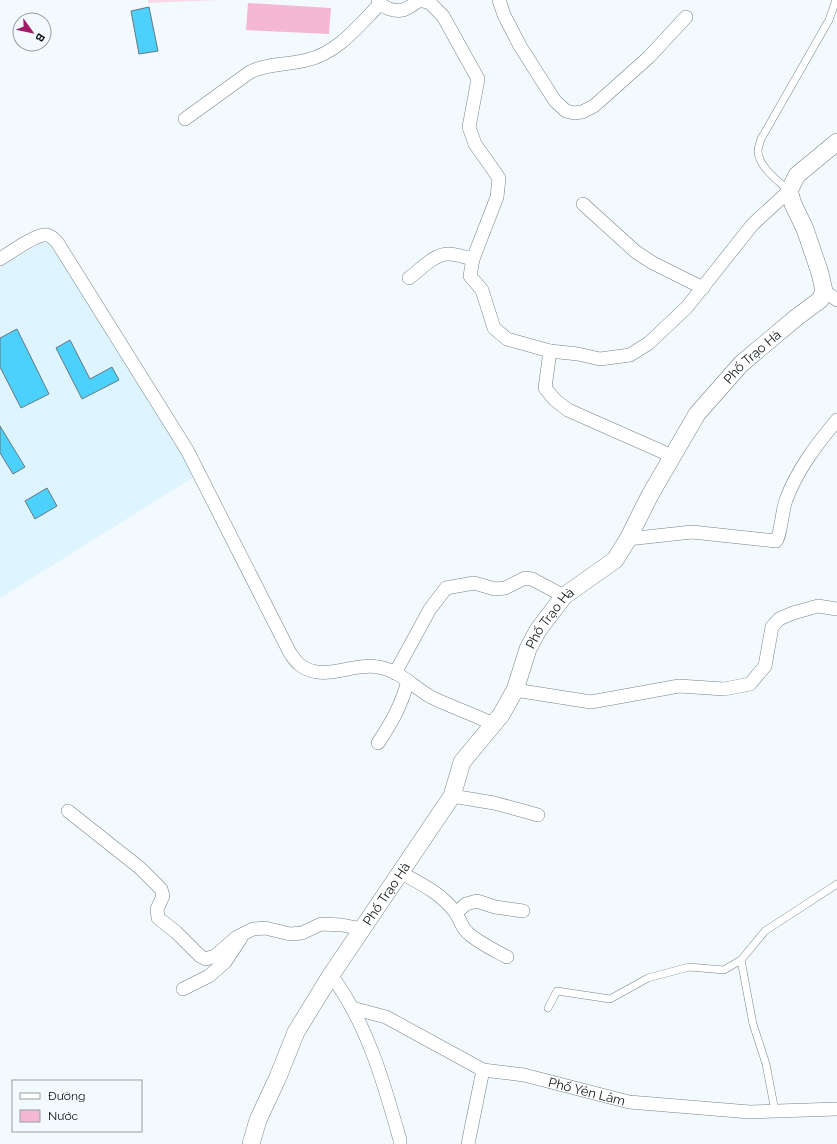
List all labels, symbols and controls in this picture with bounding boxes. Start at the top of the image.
north arrow [12,12,52,52]
text: B [32,30,47,44]
street label: Phố Trạo Hà [720,326,784,386]
street label: Phố Trạo Hà [522,584,576,651]
street label: Phố Trạo Hà [359,859,413,928]
street label: Phố Yên Lâm [547,1074,627,1108]
legend [12,1080,142,1132]
text: Đường [48,1089,85,1103]
text: Nước [48,1109,79,1123]

